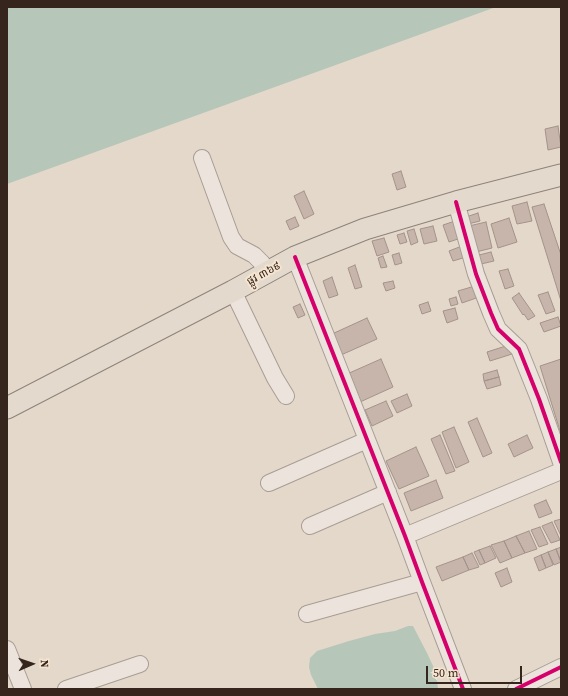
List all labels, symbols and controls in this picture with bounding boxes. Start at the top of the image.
street label: ផ្លូវ ៣៦៩ [245,259,283,289]
north arrow [12,644,52,684]
scale bar [428,658,524,684]
text: N [37,659,52,668]
text: 50 m [433,665,459,681]

